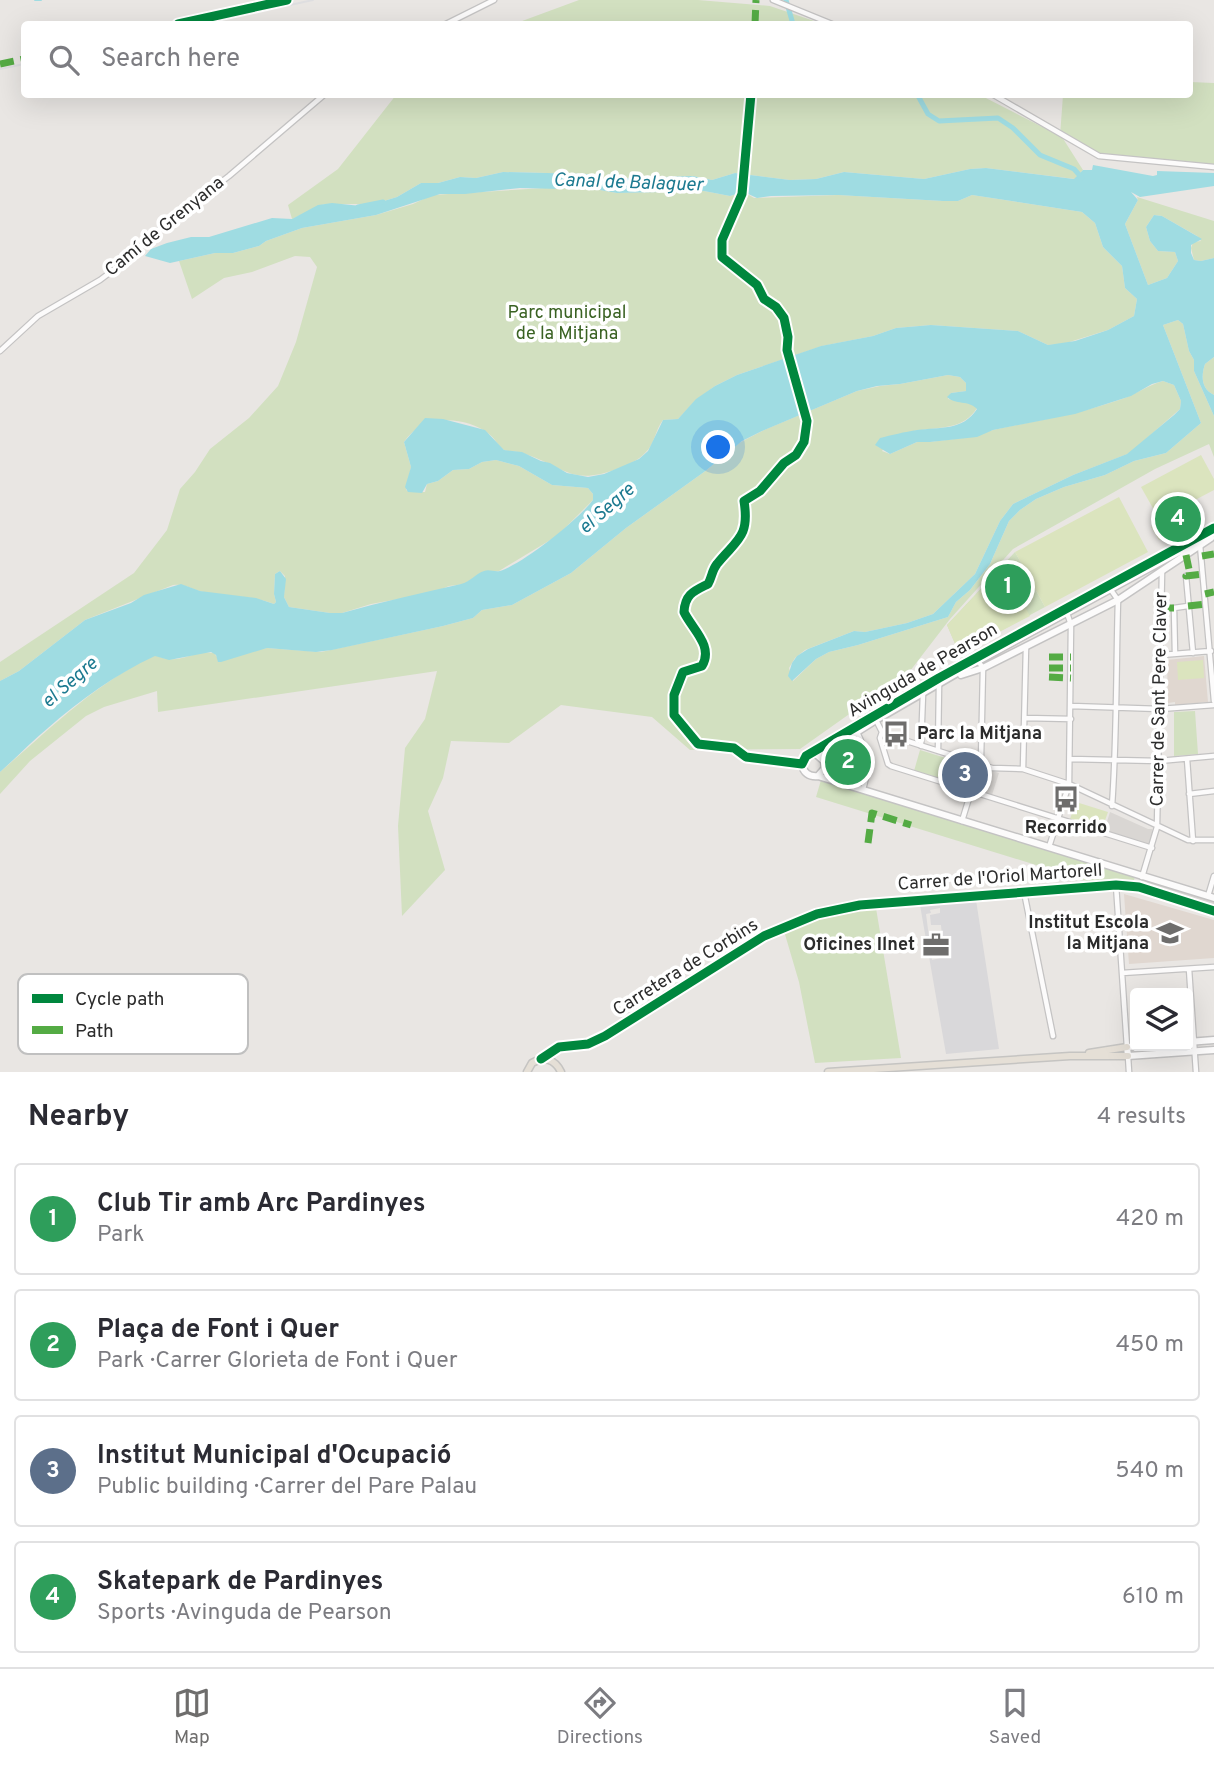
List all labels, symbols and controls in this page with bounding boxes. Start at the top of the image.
search box [21,21,1193,98]
icon: search [45,41,83,79]
text: Search here [101,43,240,76]
water label: Canal de Balaguer [553,168,705,198]
street label: Camí de Grenyana [101,172,229,282]
park label: Parc municipal de la Mitjana [508,302,626,346]
your location [701,430,735,464]
water label: el Segre [574,478,640,540]
pin: 4 [1155,493,1201,545]
pin: 1 [985,561,1031,613]
street label: Carrer de Sant Pere Claver [1147,591,1173,807]
street label: Avinguda de Pearson [844,619,1002,723]
water label: el Segre [37,652,103,714]
bus stop icon: Parc la Mitjana [881,719,911,749]
place label: Parc la Mitjana [917,723,1042,746]
pin: 2 [825,736,871,788]
pin: 3 [942,749,988,801]
bus stop icon: Recorrido [1051,784,1081,814]
place label: Recorrido [1025,817,1107,840]
street label: Carrer de l'Oriol Martorell [897,859,1103,897]
place label: Institut Escola la Mitjana [1028,912,1149,956]
street label: Carretera de Corbins [609,914,763,1022]
school or university icon: Institut Escola la Mitjana [1155,918,1185,948]
office icon: Oficines Ilnet [921,930,951,960]
place label: Oficines Ilnet [803,934,915,957]
legend [18,974,248,1054]
text: Cycle path [75,988,164,1012]
map controls [1130,988,1193,1051]
button: layers [1130,988,1193,1051]
text: Path [75,1020,114,1044]
text: Nearby [28,1099,129,1136]
text: 4 results [1097,1103,1186,1132]
text: Club Tir amb Arc Pardinyes [97,1188,426,1221]
text: 1 [48,1205,58,1234]
text: 420 m [1116,1205,1184,1234]
text: Park [97,1221,144,1250]
text: Plaça de Font i Quer [97,1314,339,1347]
text: 2 [46,1331,60,1360]
text: 450 m [1116,1331,1184,1360]
text: Park · Carrer Glorieta de Font i Quer [97,1347,458,1376]
text: Institut Municipal d'Ocupació [97,1440,452,1473]
text: 3 [46,1457,60,1486]
text: 540 m [1115,1457,1184,1486]
text: Public building · Carrer del Pare Palau [97,1473,477,1502]
text: Skatepark de Pardinyes [97,1566,383,1599]
text: 4 [46,1583,60,1612]
text: 610 m [1122,1583,1184,1612]
text: Sports · Avinguda de Pearson [97,1599,392,1628]
tab: Map [173,1684,211,1750]
tab: Directions [557,1684,643,1750]
tab: Saved [989,1684,1041,1750]

